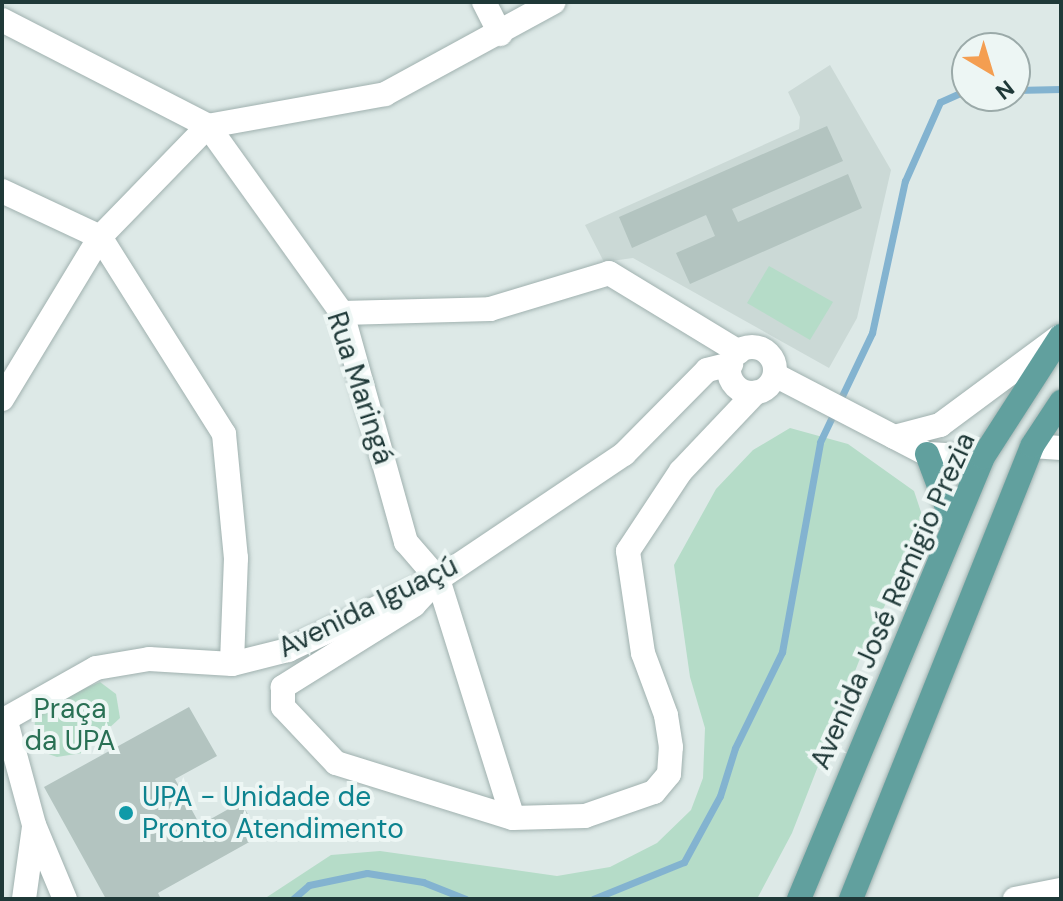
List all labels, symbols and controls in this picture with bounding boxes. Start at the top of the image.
north arrow [951,32,1031,112]
text: N [990,73,1020,106]
street label: Rua Maringá [320,308,400,468]
street label: Avenida José Remigio Prezia [803,428,983,774]
street label: Avenida Iguaçú [273,549,463,665]
park label: Praça da UPA [25,692,115,758]
place label: UPA - Unidade de Pronto Atendimento [142,780,404,846]
marker: UPA - Unidade de Pronto Atendimento [117,804,135,822]

